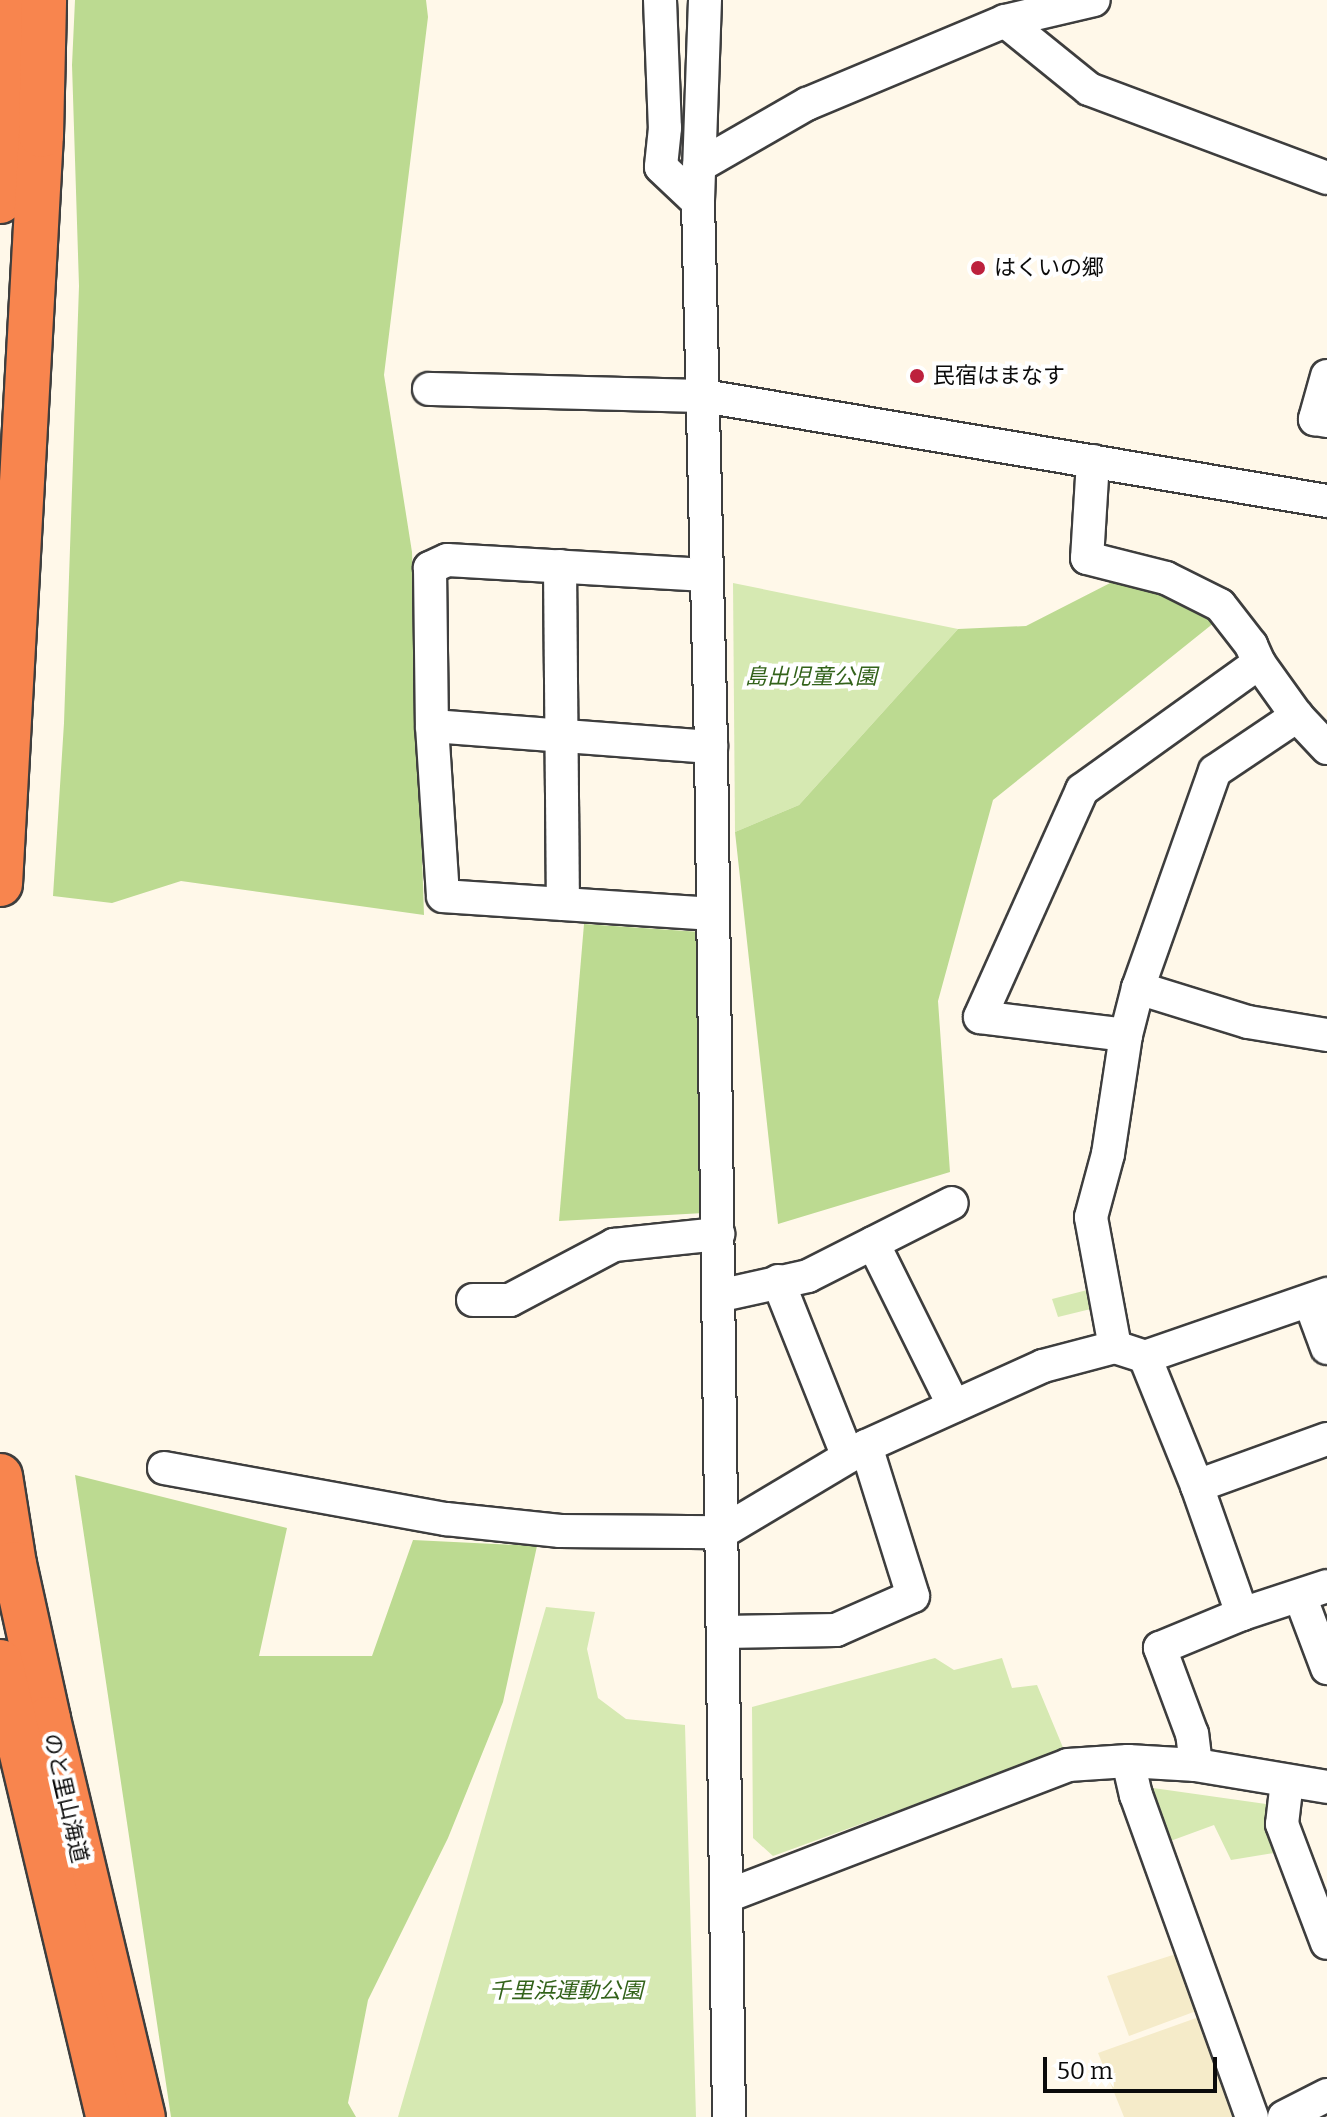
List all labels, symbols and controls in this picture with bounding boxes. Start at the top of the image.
place label: はくいの郷 [994,255,1104,281]
marker: はくいの郷 [969,259,987,277]
place label: 民宿はまなす [933,363,1065,389]
marker: 民宿はまなす [908,367,926,385]
park label: 島出児童公園 [745,664,877,690]
street label: のと里山海道 [38,1731,94,1865]
park label: 千里浜運動公園 [489,1978,643,2004]
scale bar [1047,2041,1221,2091]
text: 50 m [1057,2057,1113,2085]

